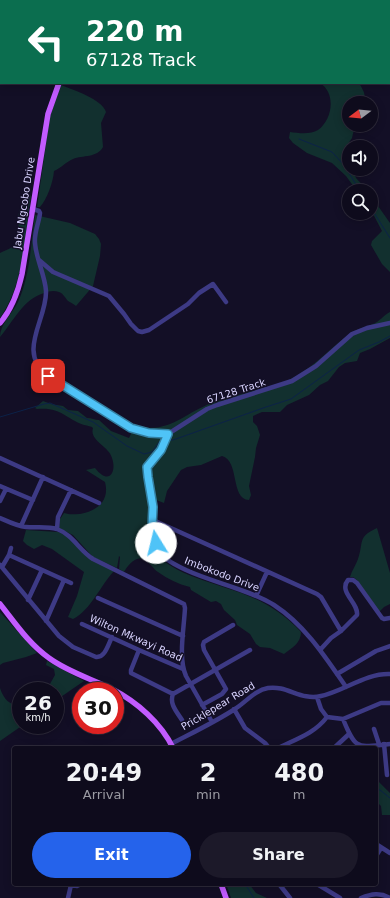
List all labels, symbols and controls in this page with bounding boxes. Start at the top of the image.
text: 220 m [86,15,183,48]
icon: left [20,16,72,68]
text: 67128 Track [86,49,196,70]
north arrow [342,96,378,132]
map controls [342,96,378,220]
button: sound [342,140,378,176]
street label: Jabu Ngcobo Drive [11,156,37,251]
button: search [342,184,378,220]
pin [31,359,65,393]
icon: arrive [37,365,59,387]
street label: 67128 Track [205,376,267,406]
position arrow [135,522,177,564]
street label: Imbokodo Drive [183,555,261,593]
street label: Wilton Mkwayi Road [88,613,184,663]
street label: Pricklepear Road [179,680,257,732]
speed limit sign: 30 [72,682,124,734]
text: 26 [24,691,52,715]
text: km/h [25,712,51,723]
text: 20:49 [66,759,142,787]
text: 2 [200,759,216,787]
text: 480 [274,759,324,787]
text: Arrival [83,787,125,802]
text: min [196,787,220,802]
text: m [293,787,306,802]
button: Exit [32,832,191,878]
button: Share [199,832,358,878]

